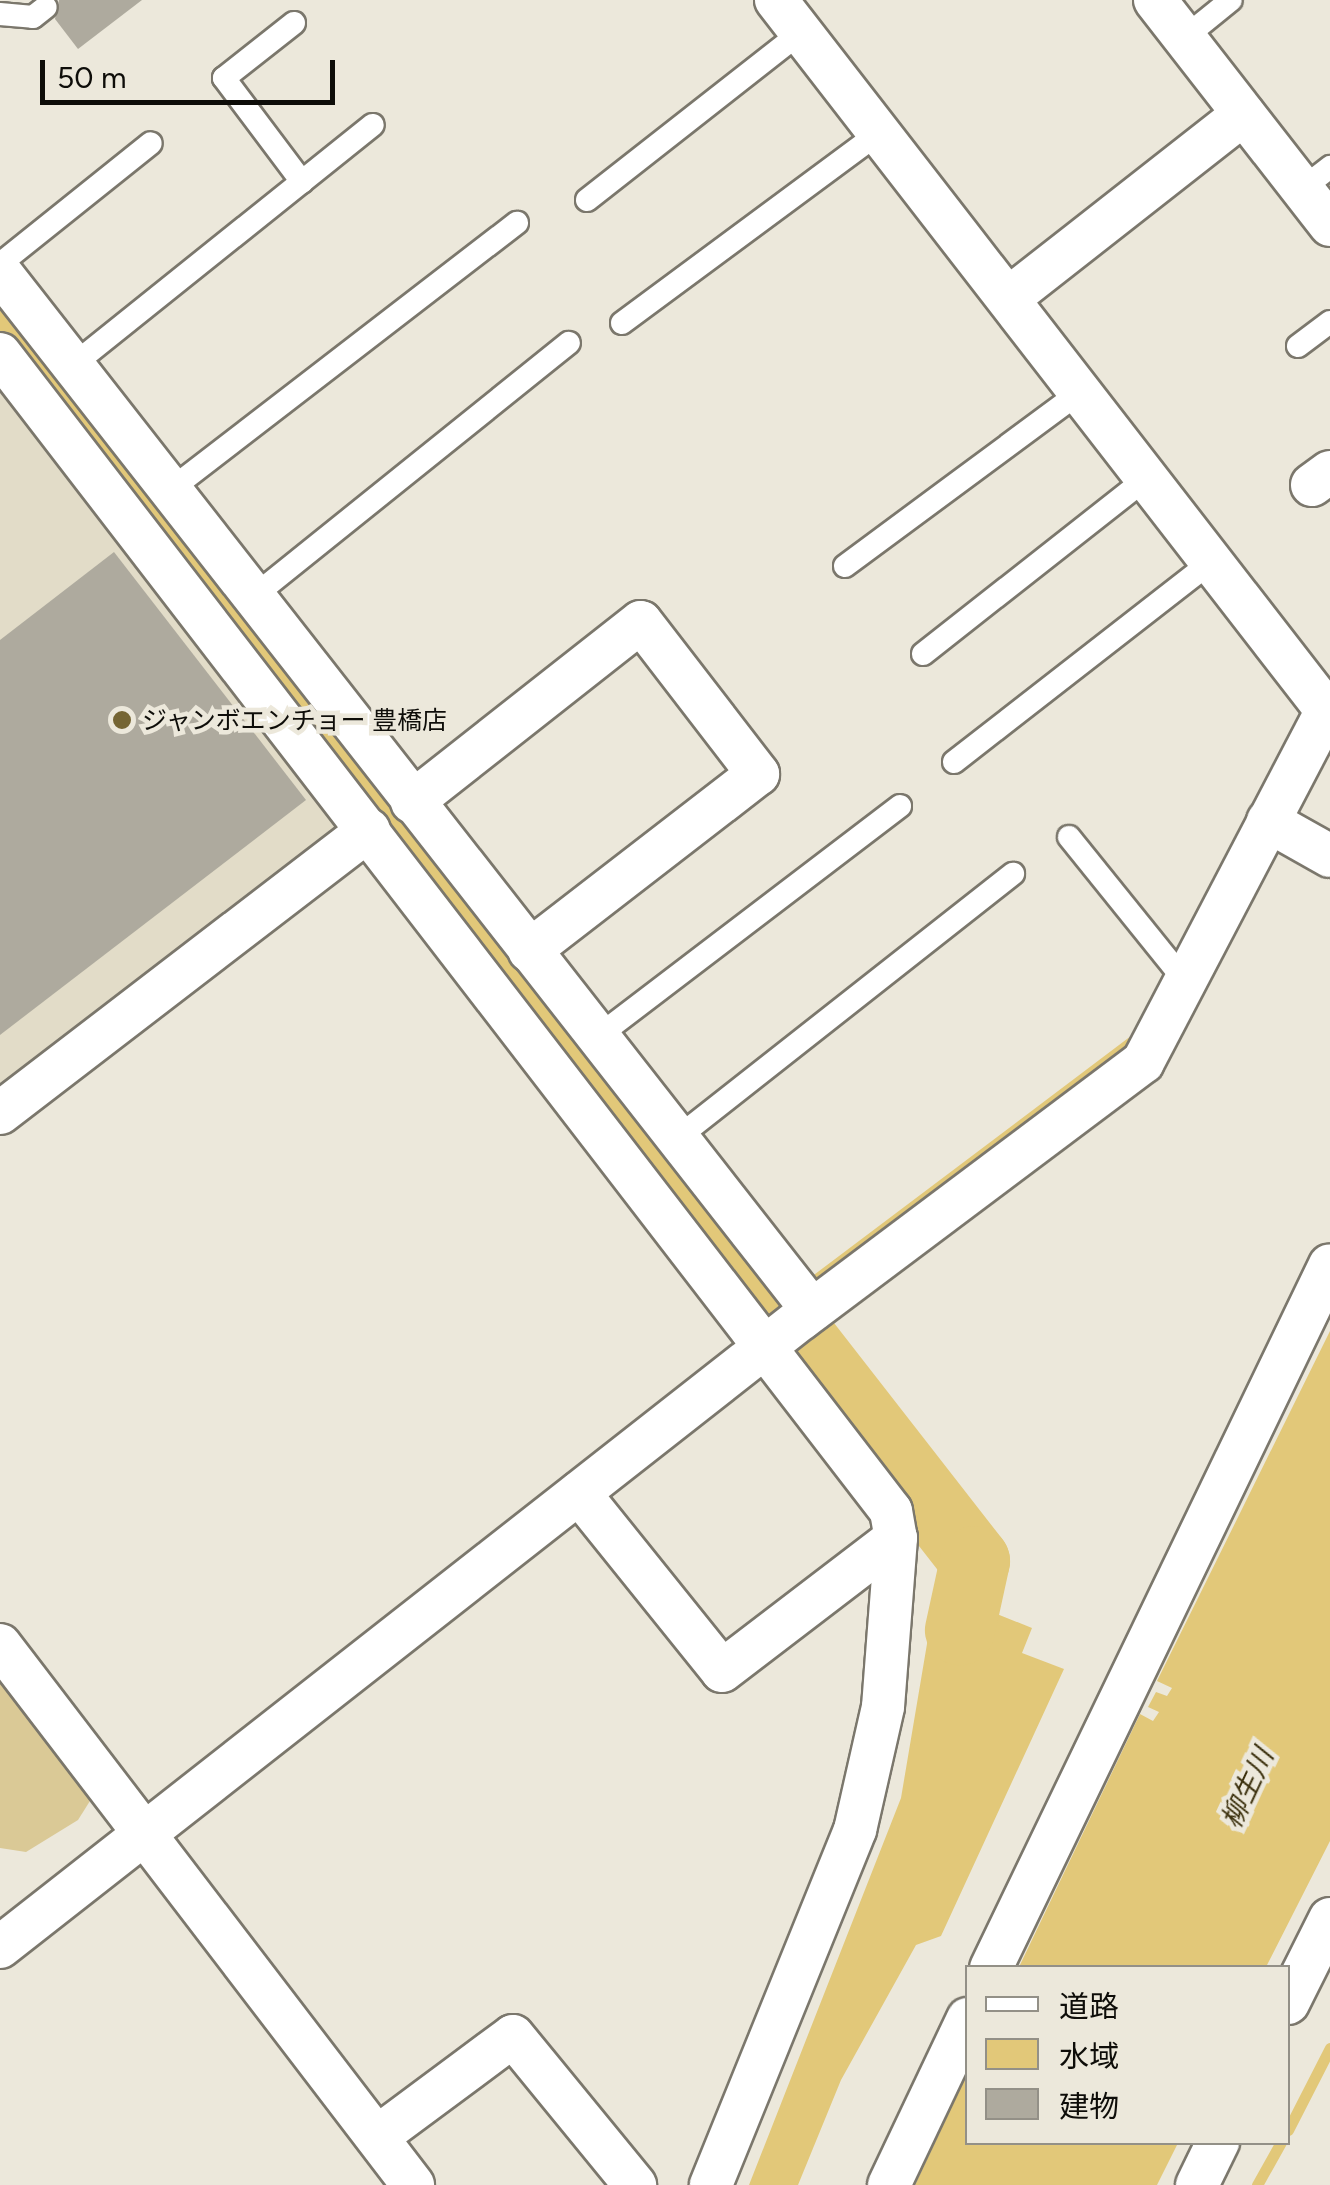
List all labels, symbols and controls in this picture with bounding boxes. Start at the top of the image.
scale bar [45,40,340,102]
text: 50 m [57,59,126,96]
place label: ジャンボエンチョー 豊橋店 [142,705,448,735]
marker: ジャンボエンチョー 豊橋店 [111,709,133,731]
water label: 柳生川 [1214,1743,1280,1833]
legend [965,1965,1290,2145]
text: 道路 [1059,1988,1119,2025]
text: 水域 [1059,2038,1119,2075]
text: 建物 [1059,2088,1119,2125]

